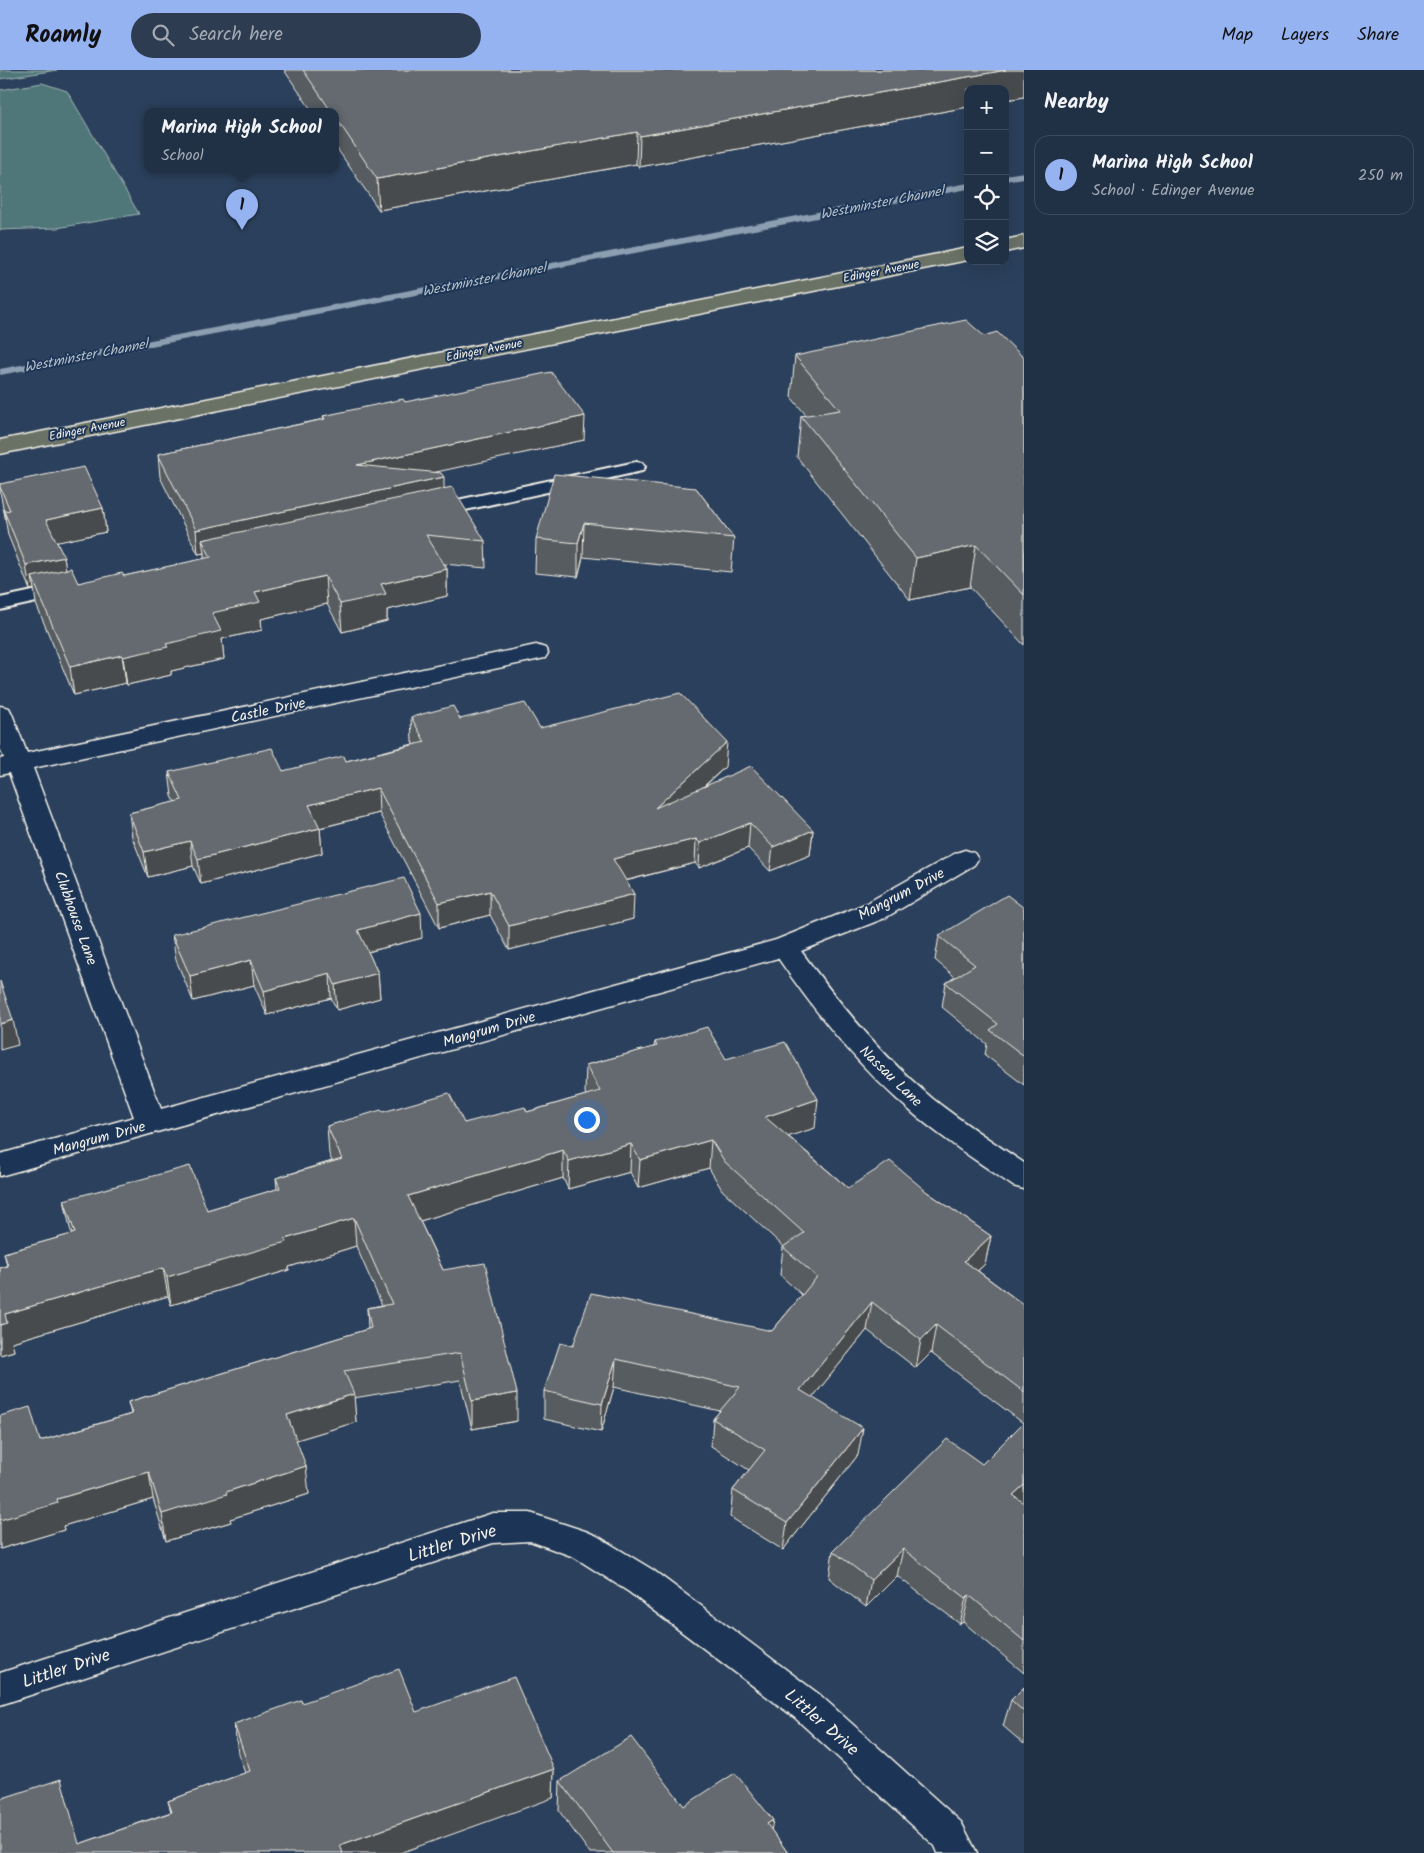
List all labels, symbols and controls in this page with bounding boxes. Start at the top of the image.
search box [131,13,481,58]
text: Roamly [25,16,101,55]
text: Search here [189,20,283,50]
icon: search [149,21,177,49]
text: Map [1222,21,1253,50]
text: Layers [1281,21,1329,50]
text: Share [1357,21,1399,50]
map controls [964,85,1009,265]
button: + [964,85,1009,130]
text: Nearby [1044,86,1109,119]
popup [144,108,339,173]
text: Marina High School [161,113,322,143]
button: − [964,130,1009,175]
text: School [161,143,204,168]
text: Marina High School [1092,148,1253,178]
text: 1 [1059,163,1063,188]
text: 250 m [1358,163,1403,188]
button: locate [964,175,1009,220]
text: School · Edinger Avenue [1092,178,1255,203]
water label: Westminster Channel [818,180,948,226]
pin: 1 [226,189,258,230]
button: layers [964,220,1009,265]
street label: Edinger Avenue [841,255,922,288]
water label: Westminster Channel [420,257,550,303]
water label: Westminster Channel [22,333,152,379]
street label: Edinger Avenue [444,334,525,367]
street label: Edinger Avenue [47,413,128,446]
street label: Castle Drive [229,691,308,731]
street label: Mangrum Drive [854,862,949,928]
street label: Clubhouse Lane [47,868,103,969]
street label: Mangrum Drive [440,1005,539,1055]
street label: Nassau Lane [853,1040,928,1113]
your location [574,1107,600,1133]
street label: Mangrum Drive [50,1115,149,1163]
street label: Littler Drive [405,1517,500,1572]
street label: Littler Drive [19,1642,114,1697]
street label: Littler Drive [777,1682,865,1764]

